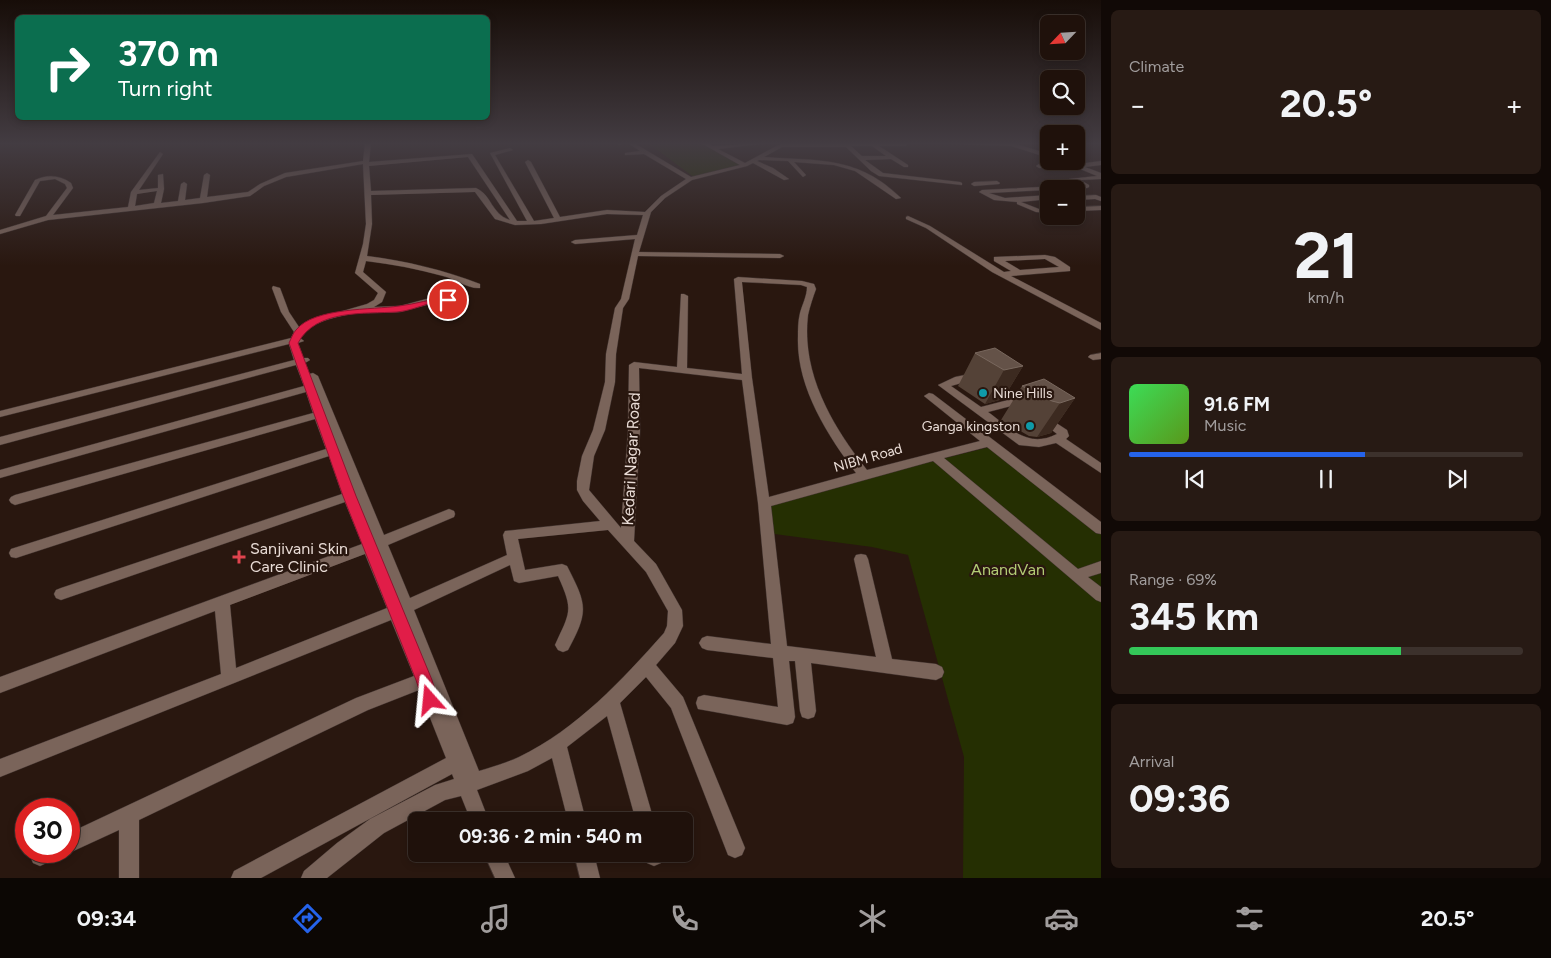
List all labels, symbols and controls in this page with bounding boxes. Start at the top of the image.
north arrow [1040,15,1085,60]
map controls [1040,15,1085,225]
text: 370 m [118,33,218,75]
icon: right [35,35,100,100]
text: Climate [1129,57,1184,76]
button: search [1040,70,1085,115]
text: Turn right [118,75,213,102]
text: 20.5° [1280,81,1372,127]
text: − [1129,88,1146,122]
text: + [1506,88,1523,122]
button: + [1040,125,1085,170]
button: − [1040,180,1085,225]
text: 21 [1293,216,1359,294]
pin [427,279,469,321]
icon: arrive [434,286,462,314]
text: km/h [1308,288,1344,307]
place label: Nine Hills [993,385,1052,402]
marker: Nine Hills [977,387,989,399]
street label: Kedari Nagar Road [618,392,644,526]
text: 91.6 FM [1204,393,1270,416]
text: Music [1204,416,1246,435]
place label: Ganga kingston [922,418,1020,435]
marker: Ganga kingston [1024,420,1036,432]
street label: NIBM Road [832,440,904,476]
icon: previous [1181,465,1209,493]
icon: pause [1312,465,1340,493]
icon: next [1443,465,1471,493]
place label: Sanjivani Skin Care Clinic [250,539,348,576]
marker: Sanjivani Skin Care Clinic [232,550,246,564]
park label: AnandVan [971,560,1045,579]
text: Range · 69% [1129,570,1217,589]
text: 345 km [1129,594,1259,640]
position arrow [403,673,455,725]
text: Arrival [1129,752,1174,771]
text: 09:36 [1129,776,1230,822]
speed limit sign: 30 [15,798,80,863]
text: 09:36 · 2 min · 540 m [459,825,642,848]
icon: directions [290,901,325,936]
icon: music [478,901,513,936]
icon: phone [667,901,702,936]
icon: climate [855,901,890,936]
icon: car [1044,901,1079,936]
icon: filters [1232,901,1267,936]
text: 09:34 [77,905,137,932]
text: 20.5° [1421,905,1474,932]

